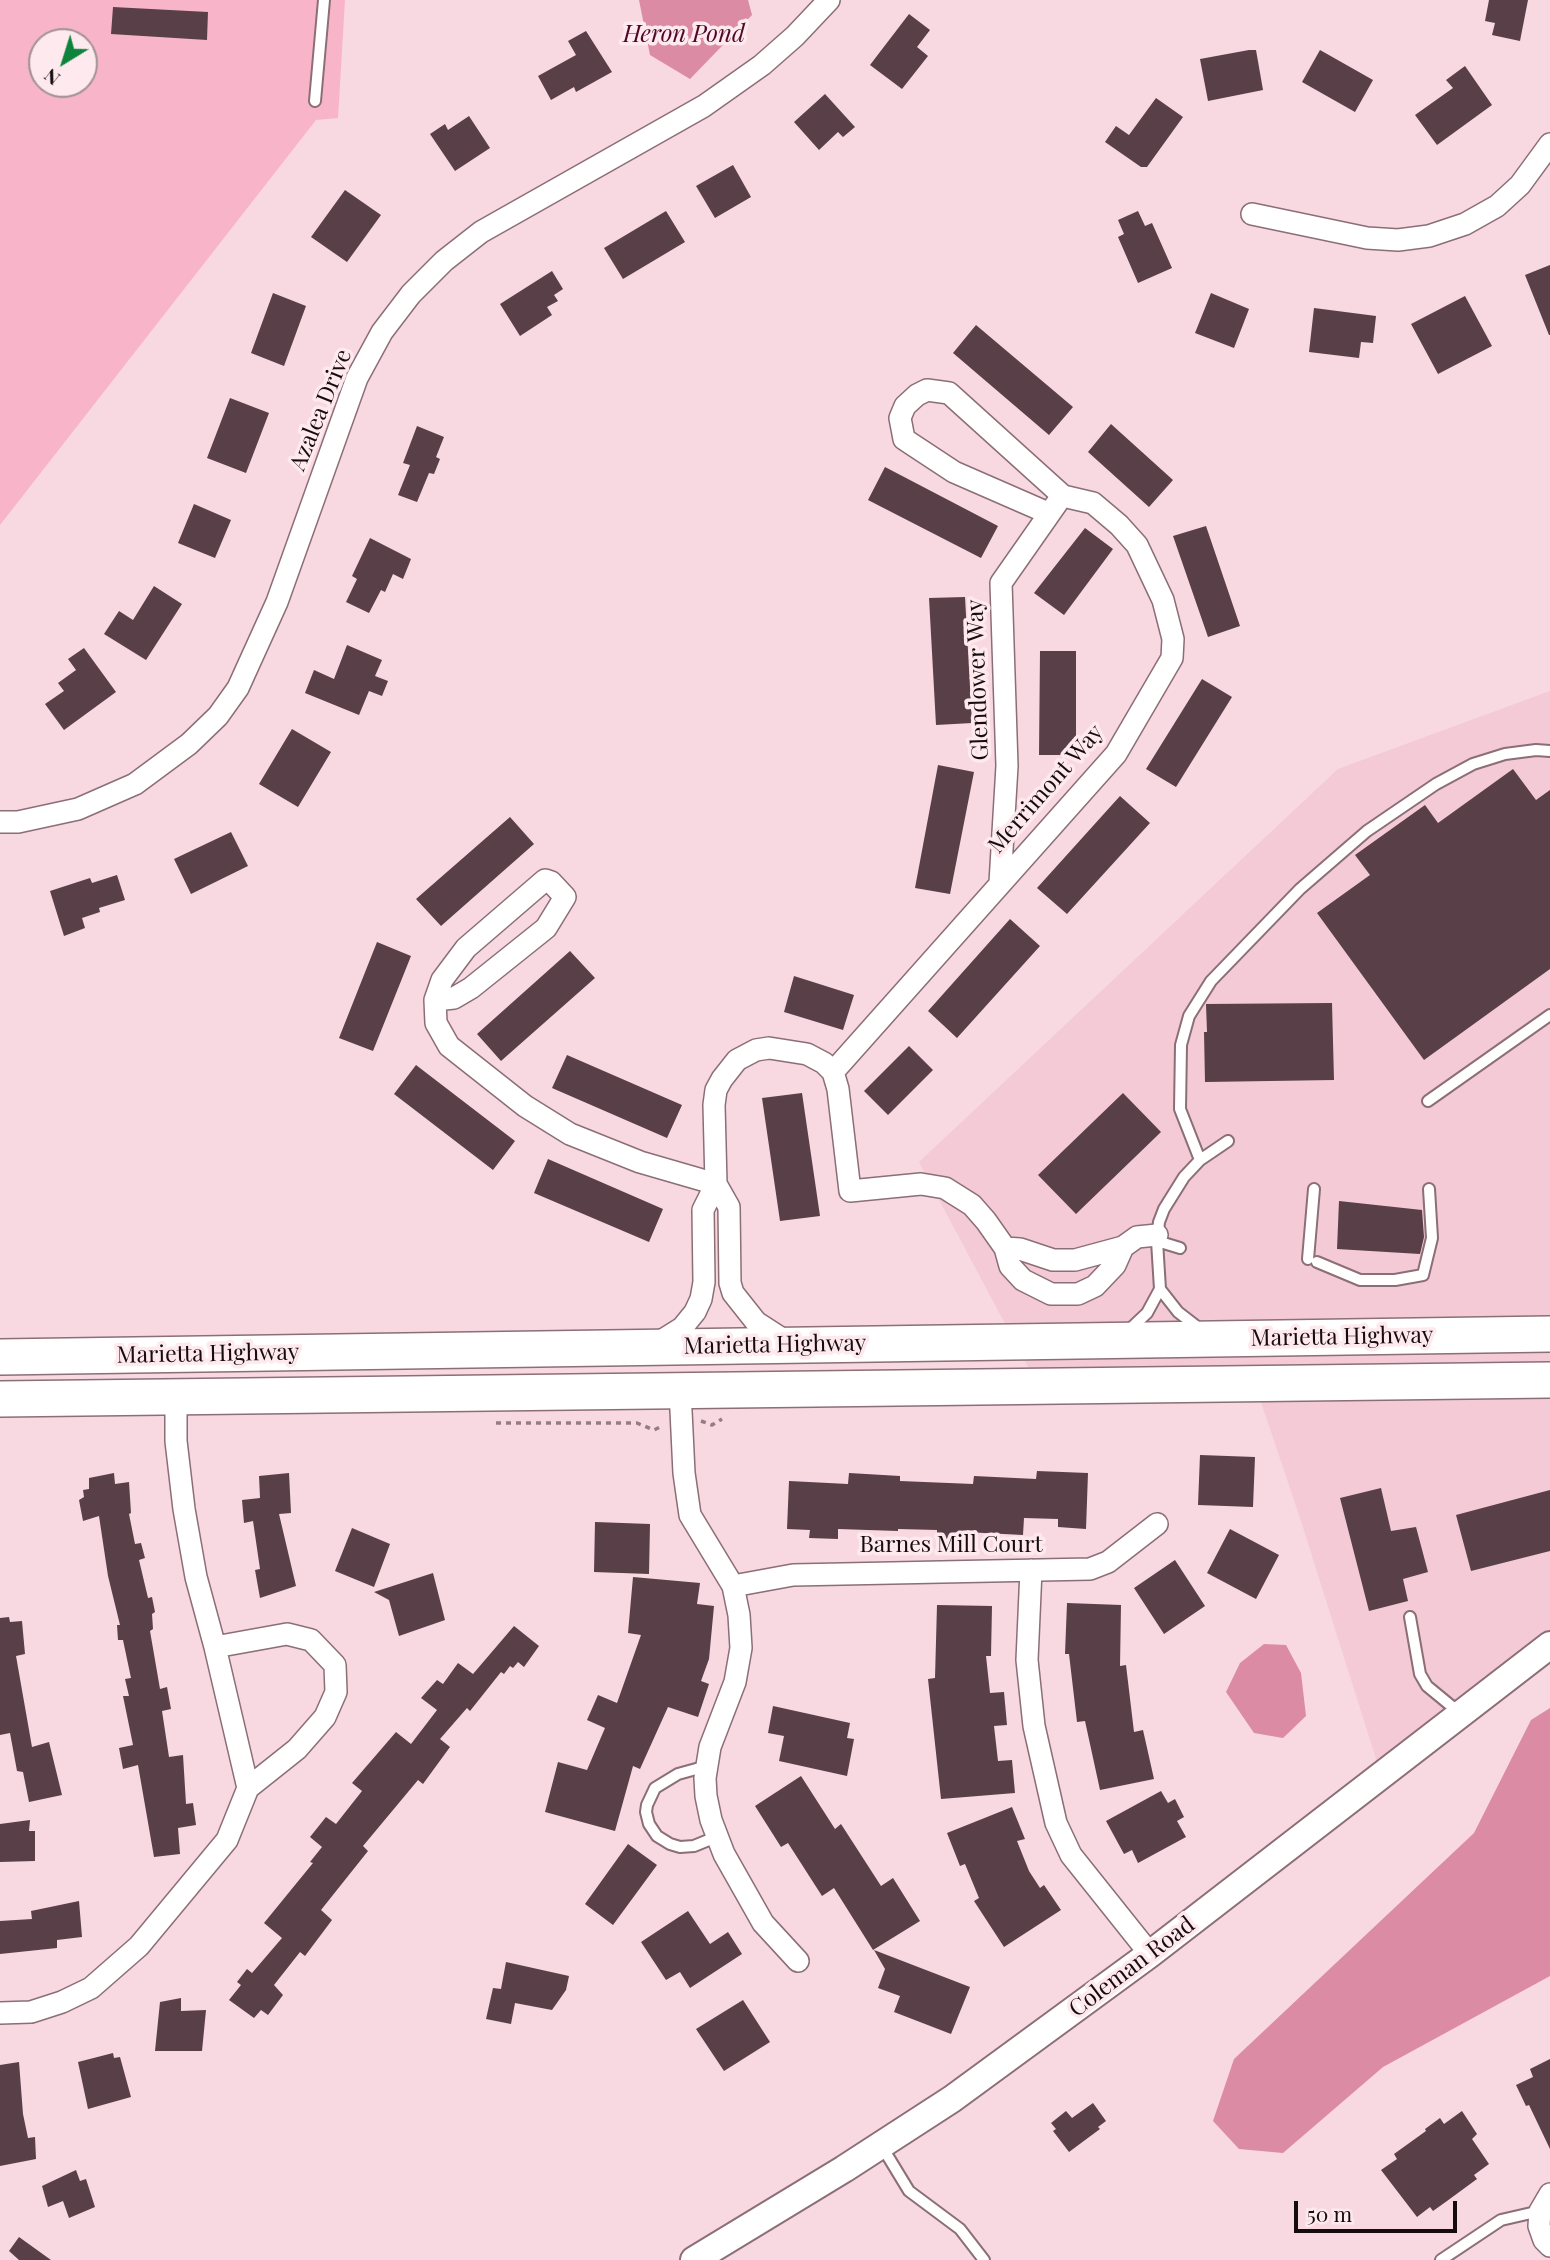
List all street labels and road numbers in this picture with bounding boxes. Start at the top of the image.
street label: Azalea Drive [284,345,358,475]
street label: Glendower Way [961,599,995,761]
street label: Merrimont Way [983,719,1109,859]
street label: Marietta Highway [1250,1322,1434,1352]
street label: Marietta Highway [683,1330,867,1360]
street label: Marietta Highway [116,1339,300,1369]
street label: Barnes Mill Court [859,1531,1043,1559]
street label: Coleman Road [1064,1911,1200,2023]

